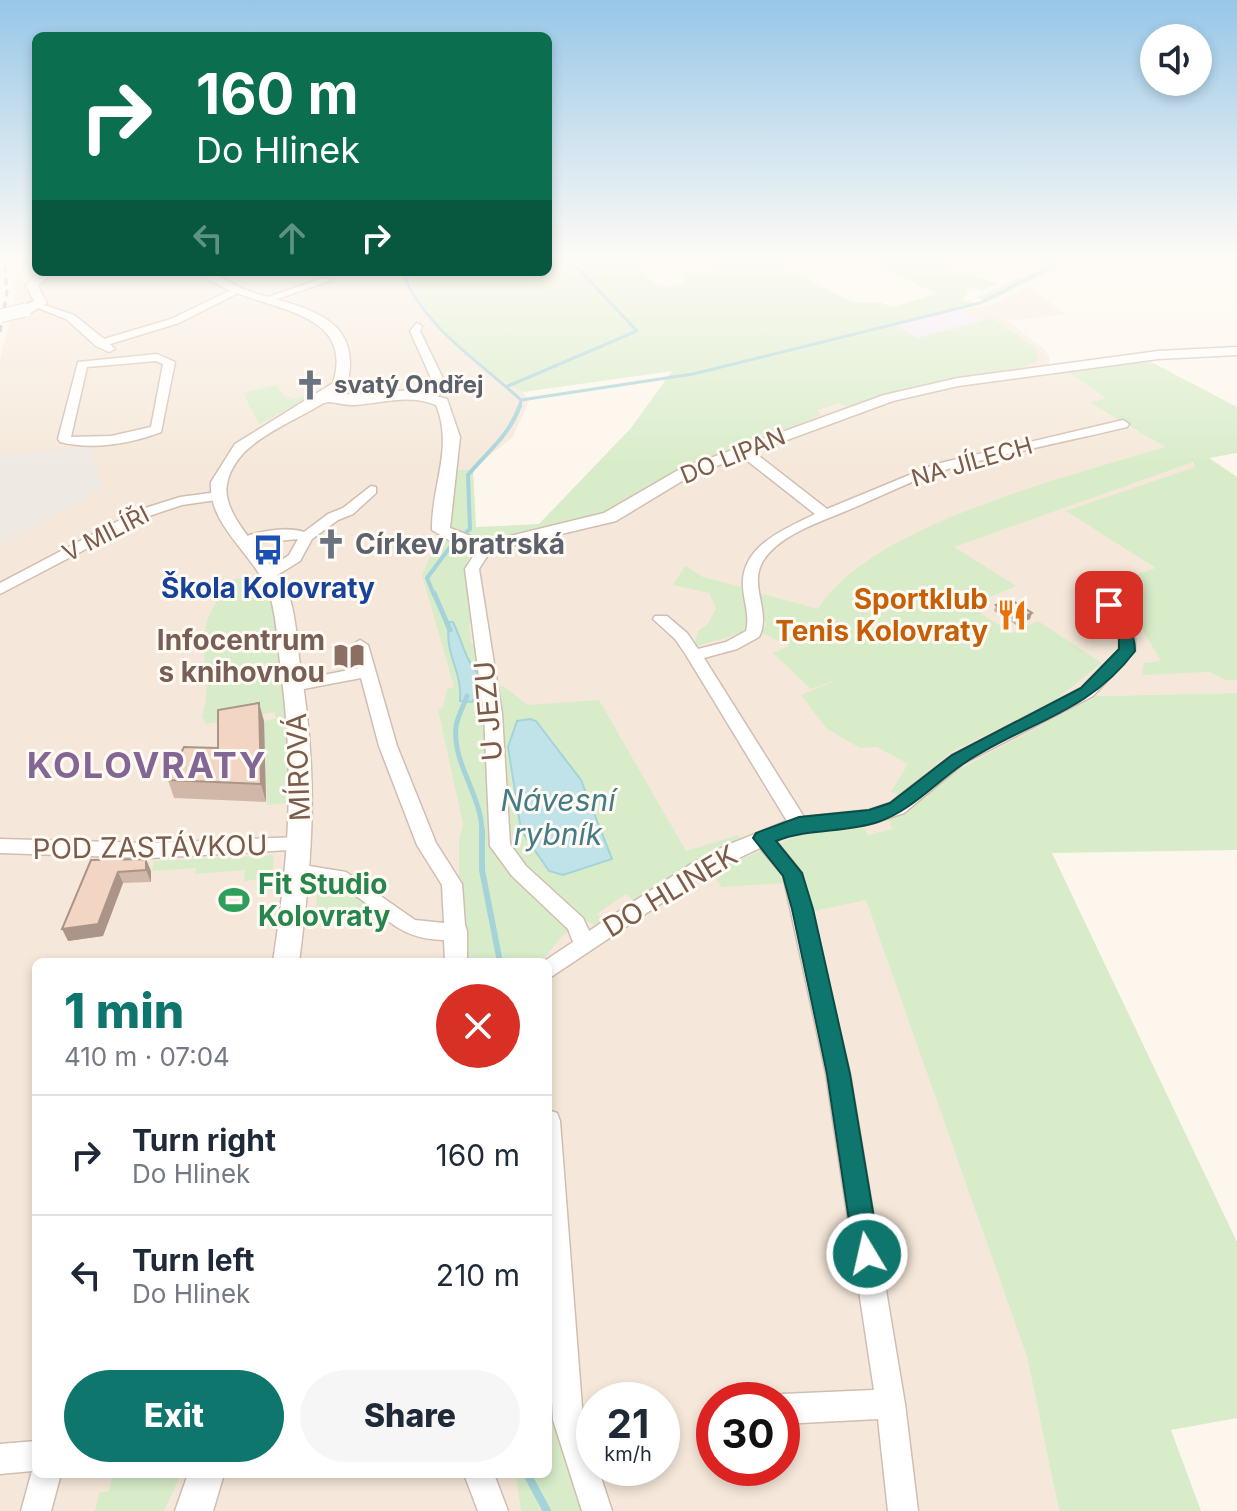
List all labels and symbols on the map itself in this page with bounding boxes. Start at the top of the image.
church icon: svatý Ondřej [293,368,327,402]
place label: svatý Ondřej [334,370,484,399]
street label: DO LIPAN [676,421,790,490]
street label: NA JÍLECH [908,429,1036,493]
street label: V MILÍŘI [57,499,154,568]
church icon: Církev bratrská [314,527,348,561]
place label: Církev bratrská [355,527,565,561]
bus stop icon: Škola Kolovraty [251,533,285,567]
place label: Škola Kolovraty [161,571,375,605]
pin [1075,571,1143,639]
place label: Sportklub Tenis Kolovraty [775,582,988,648]
restaurant icon: Sportklub Tenis Kolovraty [995,598,1029,632]
place label: Infocentrum s knihovnou [157,623,325,689]
library icon: Infocentrum s knihovnou [332,639,366,673]
street label: U JEZU [467,660,509,762]
street label: MÍROVÁ [278,712,317,822]
district label: KOLOVRATY [27,743,267,787]
water label: Návesní rybník [501,782,618,852]
street label: POD ZASTÁVKOU [32,827,268,866]
street label: DO HLINEK [597,838,743,944]
place label: Fit Studio Kolovraty [258,867,390,933]
sports icon: Fit Studio Kolovraty [217,883,251,917]
position arrow [825,1212,909,1296]
speed limit sign: 30 [696,1382,800,1486]

